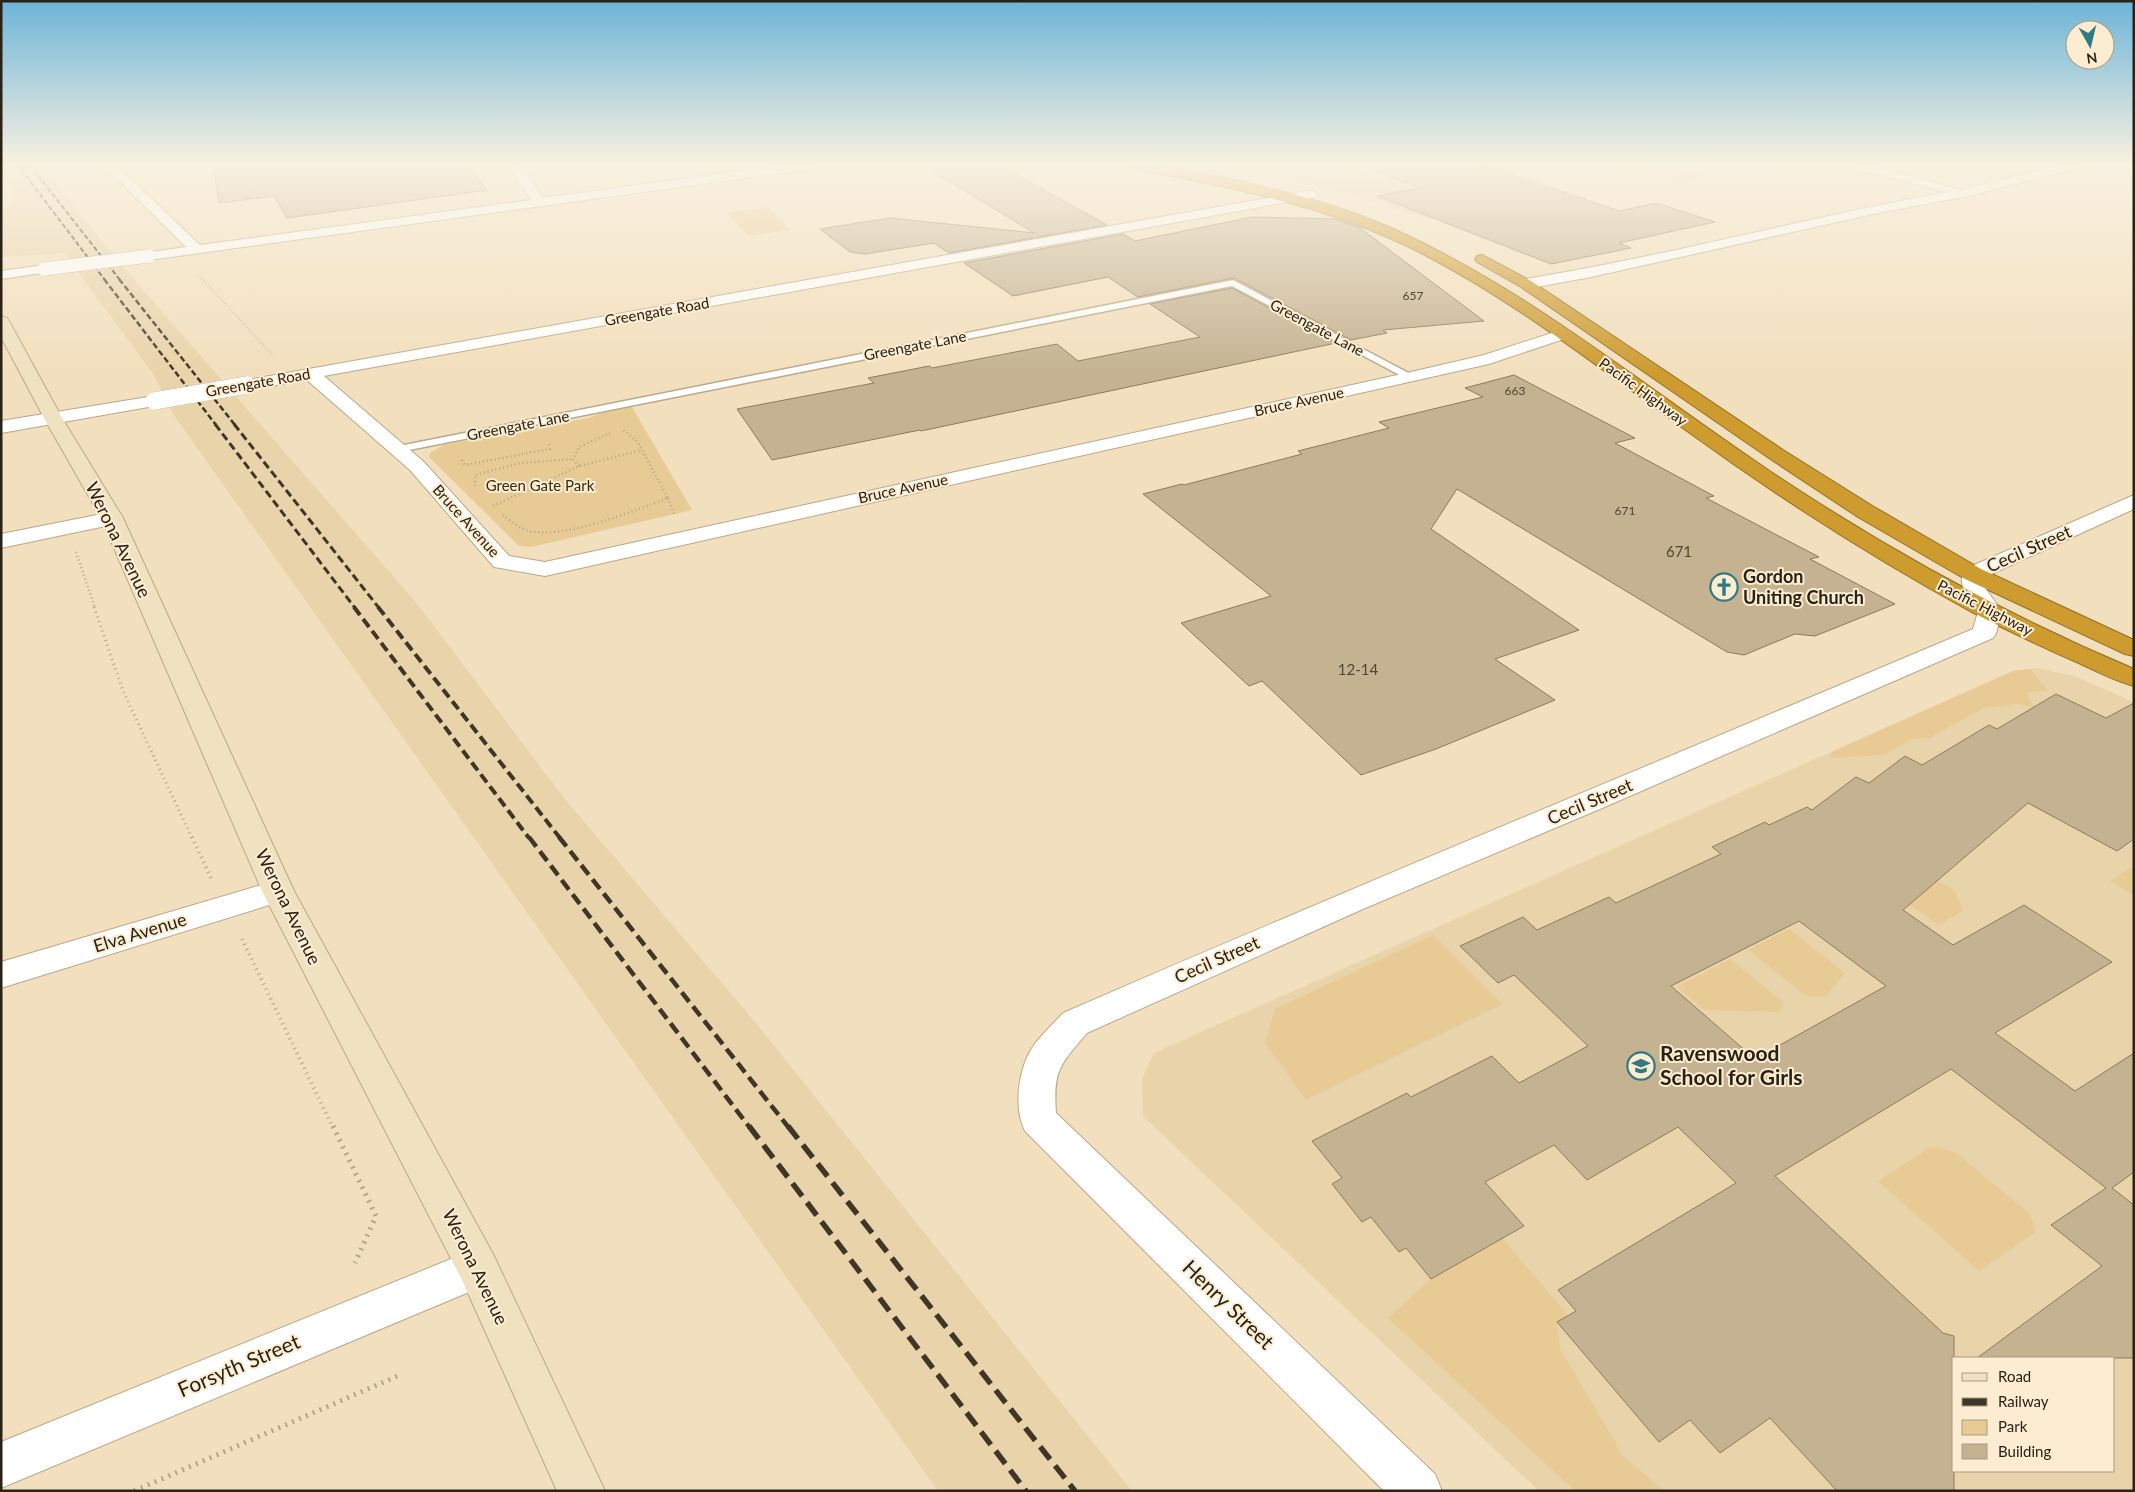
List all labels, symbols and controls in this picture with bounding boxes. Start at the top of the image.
north arrow [2065,20,2115,70]
text: N [2085,49,2098,68]
house number: 657 [1403,288,1423,303]
street label: Greengate Road [603,293,710,329]
street label: Greengate Lane [1267,295,1368,359]
street label: Greengate Lane [862,326,968,364]
street label: Pacific Highway [1596,353,1691,429]
street label: Greengate Road [204,364,311,400]
street label: Bruce Avenue [1252,383,1345,419]
house number: 663 [1505,383,1525,398]
street label: Greengate Lane [465,406,571,444]
street label: Bruce Avenue [856,470,949,506]
park label: Green Gate Park [486,476,595,494]
street label: Werona Avenue [81,478,156,601]
street label: Bruce Avenue [430,480,504,560]
house number: 671 [1615,503,1635,518]
street label: Cecil Street [1983,519,2075,577]
house number: 671 [1666,542,1692,560]
place label: Gordon Uniting Church [1743,565,1864,608]
church icon: Gordon Uniting Church [1709,572,1739,602]
street label: Pacific Highway [1935,575,2036,639]
house number: 12-14 [1338,660,1378,678]
street label: Cecil Street [1544,773,1636,829]
street label: Werona Avenue [251,845,326,968]
street label: Elva Avenue [90,907,189,957]
street label: Cecil Street [1171,930,1263,988]
place label: Ravenswood School for Girls [1660,1040,1803,1089]
school or university icon: Ravenswood School for Girls [1626,1051,1656,1081]
street label: Werona Avenue [438,1205,513,1328]
street label: Henry Street [1178,1254,1280,1354]
street label: Forsyth Street [174,1328,304,1402]
legend [1952,1357,2115,1472]
text: Road [1998,1367,2031,1385]
text: Railway [1998,1392,2049,1410]
text: Park [1998,1417,2028,1435]
text: Building [1998,1442,2051,1460]

